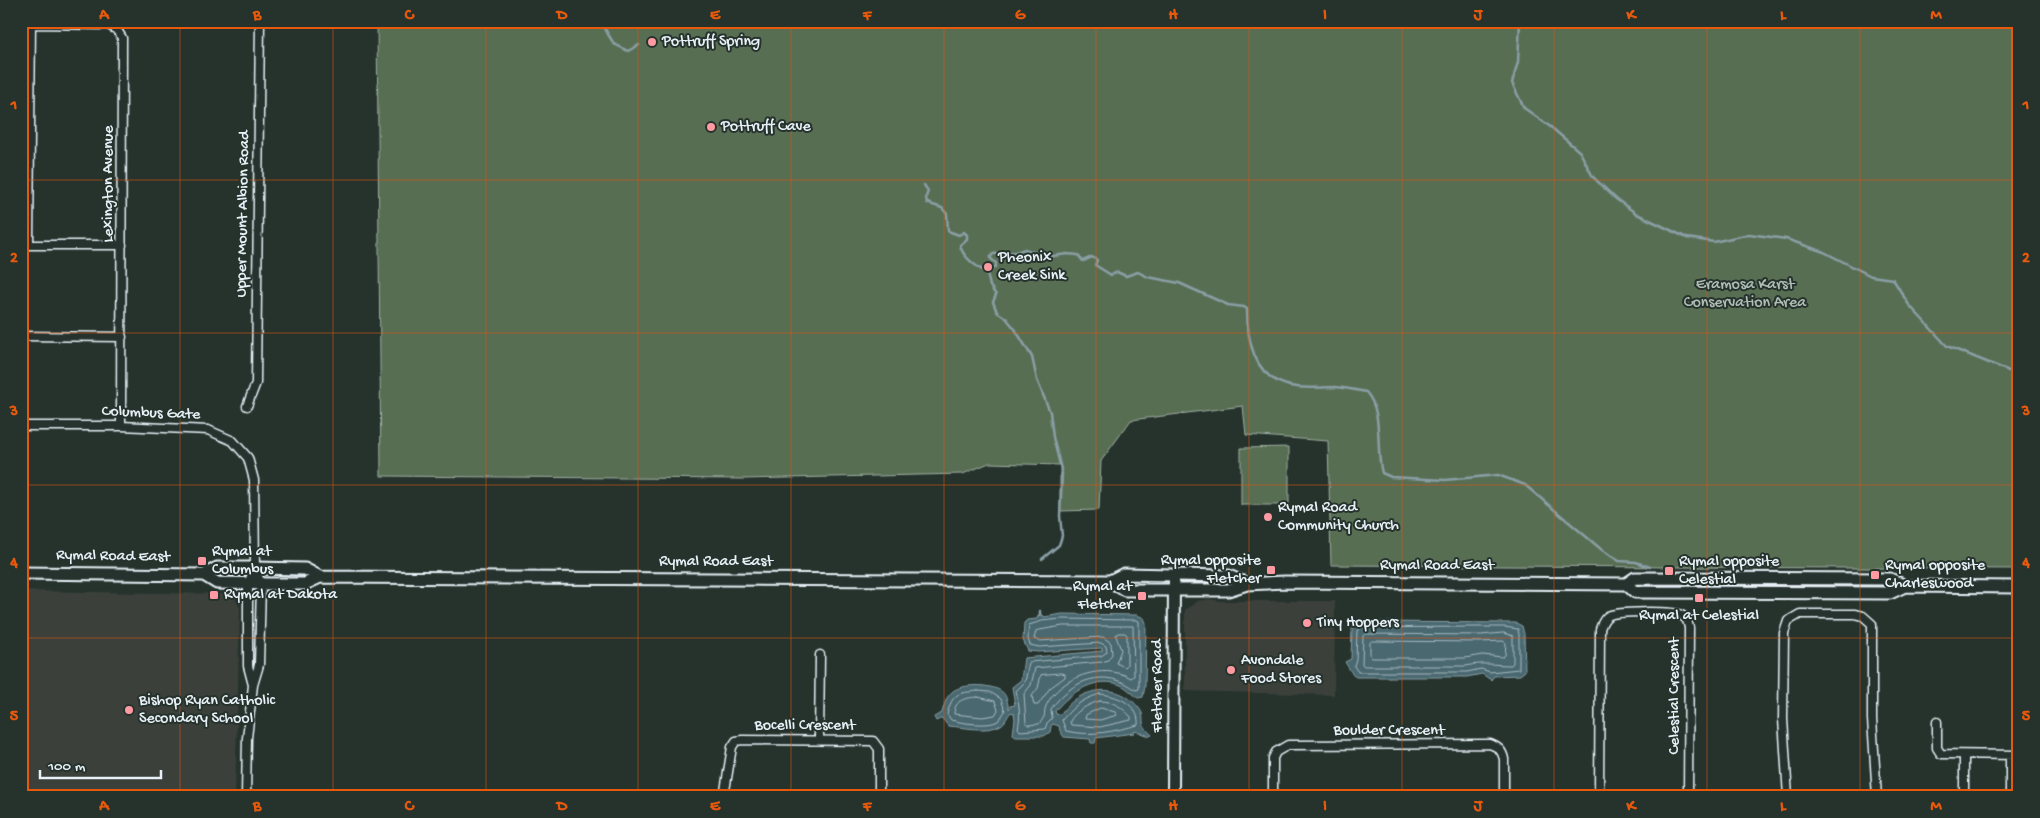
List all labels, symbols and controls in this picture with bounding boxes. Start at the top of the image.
text: A [98,7,110,26]
text: B [252,7,262,26]
text: C [404,7,415,26]
text: D [555,7,568,26]
text: E [710,7,721,26]
text: F [862,7,873,26]
text: G [1015,7,1026,26]
text: H [1168,7,1178,26]
text: I [1323,7,1327,26]
text: J [1473,7,1484,26]
text: K [1626,7,1638,26]
text: L [1780,7,1787,26]
text: M [1930,7,1942,26]
place label: Pottruff Spring [661,33,760,52]
marker: Pottruff Spring [646,36,658,48]
text: 1 [10,97,17,116]
text: 1 [2022,97,2029,116]
place label: Pottruff Cave [720,118,812,137]
marker: Pottruff Cave [705,121,717,133]
street label: Lexington Avenue [100,125,119,243]
street label: Upper Mount Albion Road [233,129,255,298]
place label: Pheonix Creek Sink [997,249,1067,286]
text: 2 [10,250,18,269]
text: 2 [2022,250,2030,269]
marker: Pheonix Creek Sink [982,261,994,273]
park label: Eramosa Karst Conservation Area [1684,276,1807,313]
text: 3 [9,403,18,422]
street label: Columbus Gate [101,403,201,425]
text: 3 [2021,403,2030,422]
place label: Rymal Road Community Church [1278,499,1399,536]
marker: Rymal Road Community Church [1262,511,1274,523]
place label: Rymal at Columbus [212,543,274,580]
street label: Rymal Road East [56,547,172,568]
place label: Rymal opposite Fletcher [1161,552,1262,589]
street label: Rymal Road East [659,553,774,572]
place label: Rymal opposite Celestial [1679,553,1780,590]
text: 4 [9,555,18,574]
marker: Rymal at Columbus [196,555,208,567]
text: 4 [2021,555,2030,574]
street label: Rymal Road East [1380,557,1495,576]
place label: Rymal opposite Charleswood [1885,557,1986,594]
marker: Rymal opposite Fletcher [1265,564,1277,576]
marker: Rymal opposite Celestial [1663,565,1675,577]
marker: Rymal opposite Charleswood [1869,569,1881,581]
place label: Rymal at Fletcher [1073,578,1133,615]
place label: Rymal at Dakota [224,586,338,605]
marker: Rymal at Dakota [208,589,220,601]
marker: Rymal at Fletcher [1136,590,1148,602]
marker: Rymal at Celestial [1693,592,1705,604]
place label: Rymal at Celestial [1639,607,1759,626]
place label: Tiny Hoppers [1316,614,1400,633]
marker: Tiny Hoppers [1301,617,1313,629]
street label: Celestial Crescent [1666,636,1685,755]
street label: Fletcher Road [1149,638,1168,734]
place label: Avondale Food Stores [1240,652,1322,689]
marker: Avondale Food Stores [1225,664,1237,676]
place label: Bishop Ryan Catholic Secondary School [138,692,276,729]
marker: Bishop Ryan Catholic Secondary School [123,704,135,716]
text: 5 [10,708,19,727]
text: 5 [2022,708,2031,727]
street label: Bocelli Crescent [754,717,857,736]
street label: Boulder Crescent [1333,722,1446,741]
scale bar [40,748,161,780]
text: 100 m [47,758,86,776]
text: A [98,798,110,817]
text: B [252,798,262,817]
text: C [404,798,415,817]
text: D [555,798,568,817]
text: E [710,798,721,817]
text: F [862,798,873,817]
text: G [1015,798,1026,817]
text: H [1168,798,1178,817]
text: I [1323,798,1327,817]
text: J [1473,798,1484,817]
text: K [1626,798,1638,817]
text: L [1780,798,1787,817]
text: M [1930,798,1942,817]

